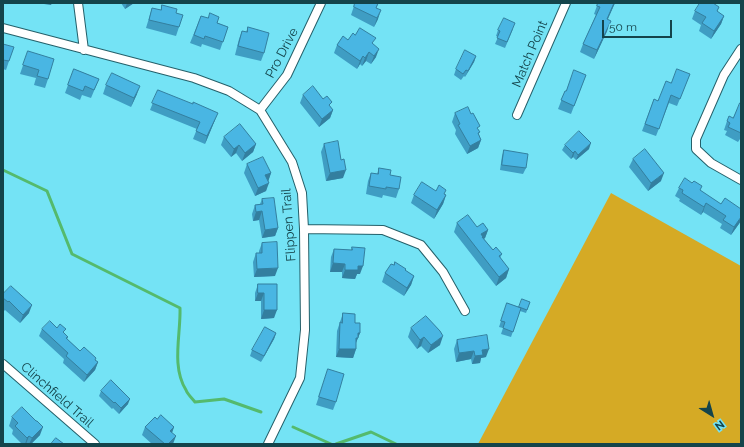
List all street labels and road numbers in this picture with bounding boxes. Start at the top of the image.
street label: Match Point [509,18,551,90]
street label: Pro Drive [262,25,302,81]
street label: Flippen Trail [279,188,299,262]
street label: Clinchfield Trail [17,359,97,431]

